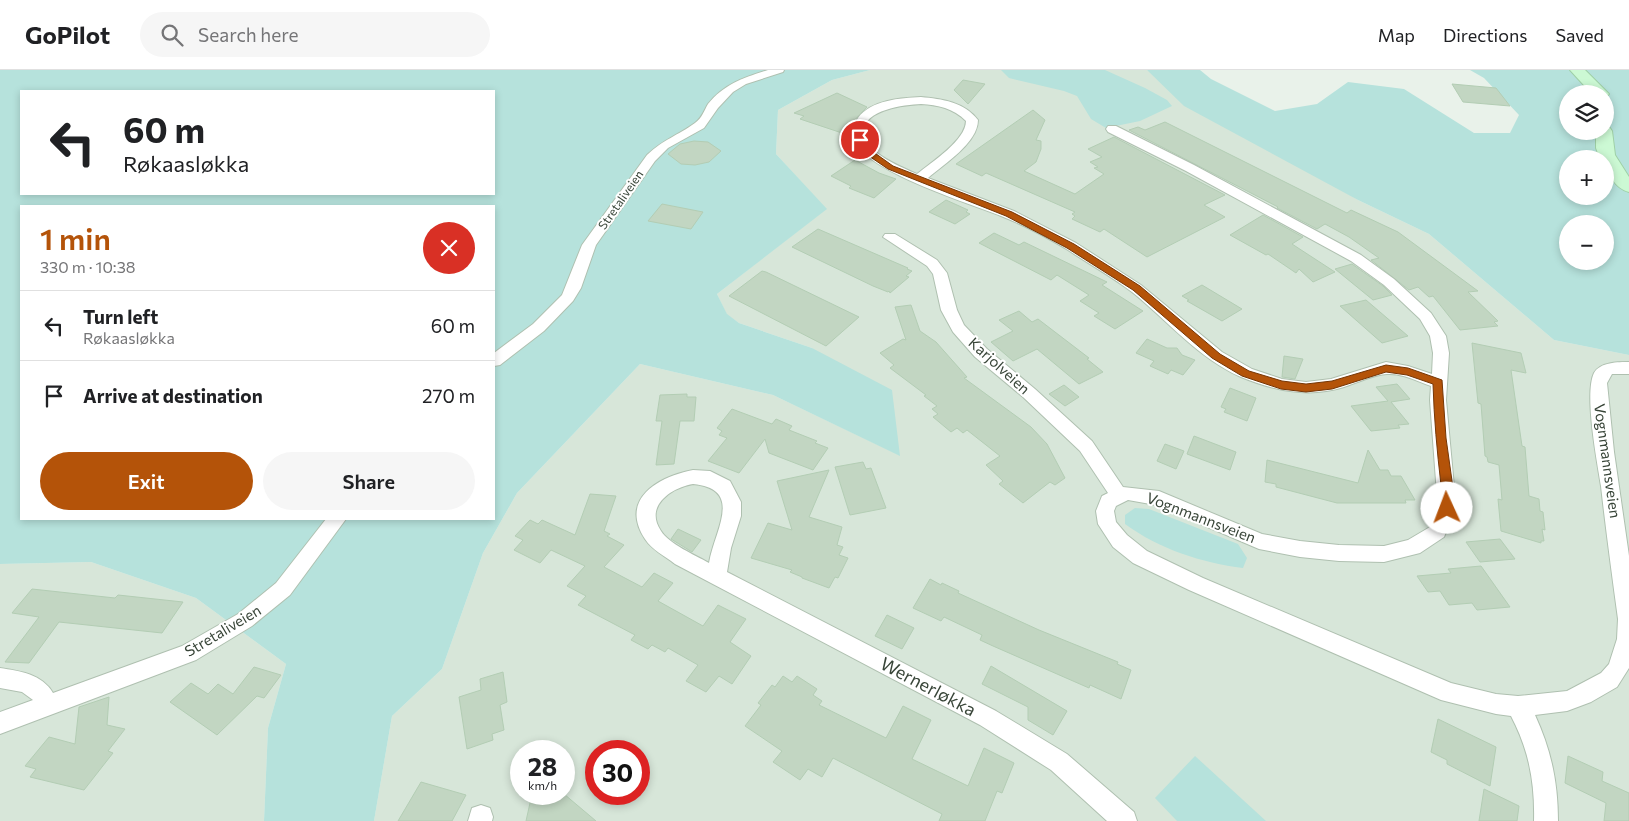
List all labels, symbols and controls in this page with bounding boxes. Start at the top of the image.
search box [140,12,490,57]
text: GoPilot [25,20,110,49]
icon: search [158,21,186,49]
text: Search here [198,23,299,46]
text: Map [1378,24,1415,46]
text: Directions [1443,24,1527,46]
text: Saved [1555,24,1604,46]
map controls [1559,85,1614,270]
button: layers [1559,85,1614,140]
text: 60 m [123,107,205,150]
icon: left [40,110,105,175]
pin [839,119,881,161]
icon: arrive [846,126,874,154]
text: Røkaasløkka [123,150,249,177]
button: + [1559,150,1614,205]
street label: Stretaliveien [595,167,646,232]
button: − [1559,215,1614,270]
text: 1 min [40,219,111,256]
button: close [423,222,475,274]
text: 330 m · 10:38 [40,257,135,276]
text: Turn left [83,305,158,328]
icon: left [40,312,68,340]
text: 60 m [431,314,475,337]
text: Røkaasløkka [83,328,175,347]
street label: Karjolveien [965,333,1034,397]
icon: arrive [40,382,68,410]
text: Arrive at destination [83,384,263,407]
text: 270 m [422,384,475,407]
street label: Vognmannsveien [1591,402,1625,519]
button: Exit [40,452,253,510]
button: Share [263,452,475,510]
position arrow [1420,481,1472,533]
street label: Vognmannsveien [1144,488,1258,546]
street label: Stretaliveien [181,600,264,660]
street label: Wernerløkka [877,652,980,720]
speed limit sign: 30 [585,740,650,805]
text: 28 [528,751,557,781]
text: km/h [528,778,557,792]

